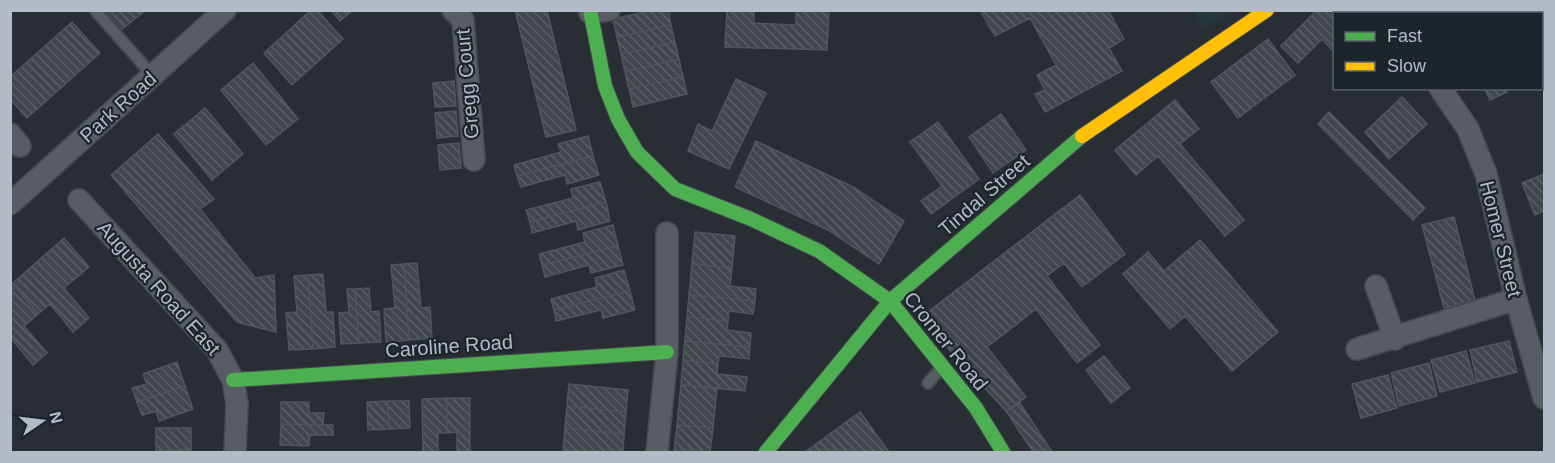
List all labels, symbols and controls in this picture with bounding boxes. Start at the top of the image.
legend [1333,12,1543,90]
text: Fast [1387,26,1422,46]
street label: Gregg Court [451,28,483,140]
text: Slow [1387,56,1427,76]
street label: Park Road [76,67,160,147]
street label: Tindal Street [934,149,1034,240]
street label: Homer Street [1476,179,1526,300]
street label: Augusta Road East [93,217,225,360]
street label: Cromer Road [900,287,992,395]
street label: Caroline Road [384,331,514,361]
north arrow [12,391,72,451]
text: N [46,410,66,425]

